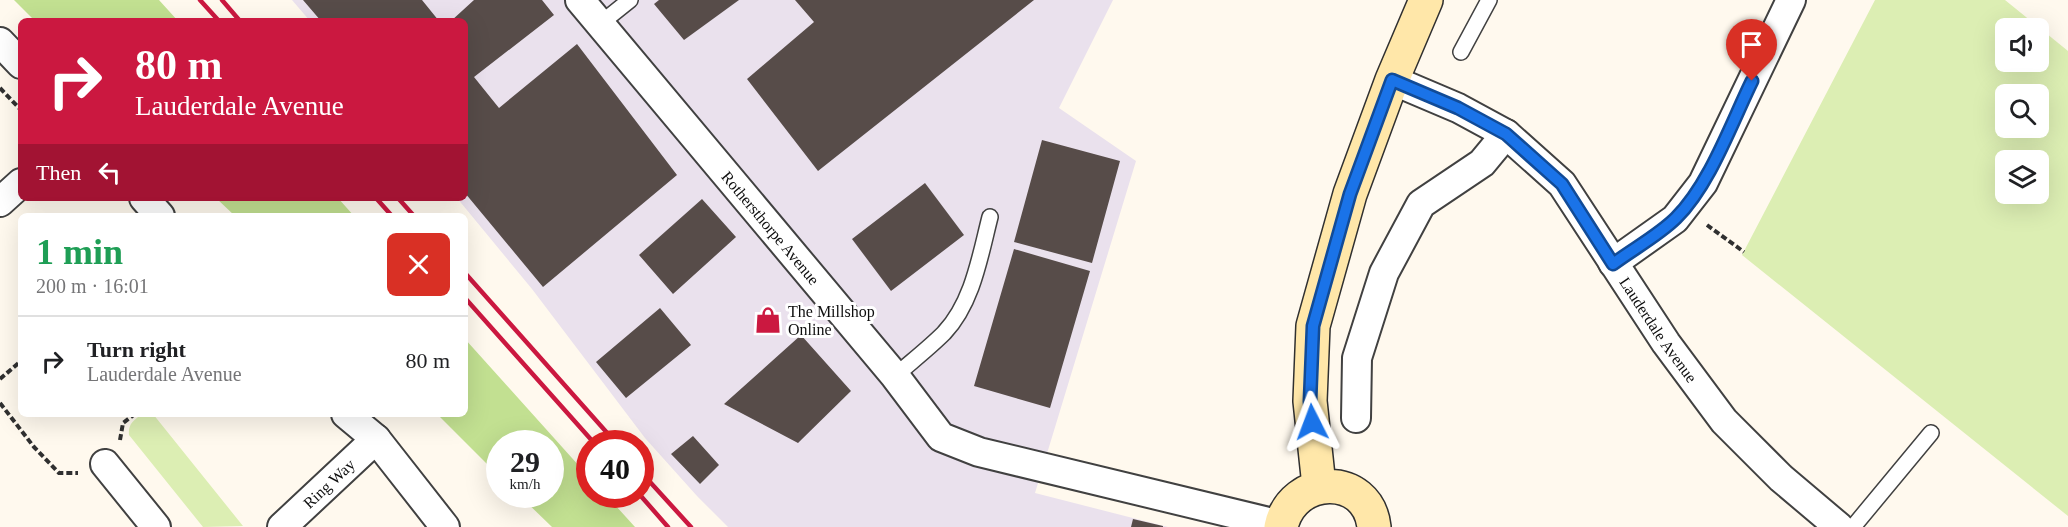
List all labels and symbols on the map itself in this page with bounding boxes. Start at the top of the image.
pin [1726,19,1777,81]
street label: Rothersthorpe Avenue [718,168,823,288]
street label: Lauderdale Avenue [1617,274,1701,385]
place label: The Millshop Online [788,303,875,338]
shop icon: The Millshop Online [753,305,783,335]
position arrow [1280,390,1344,454]
speed limit sign: 40 [576,430,654,508]
street label: Ring Way [300,455,358,511]

